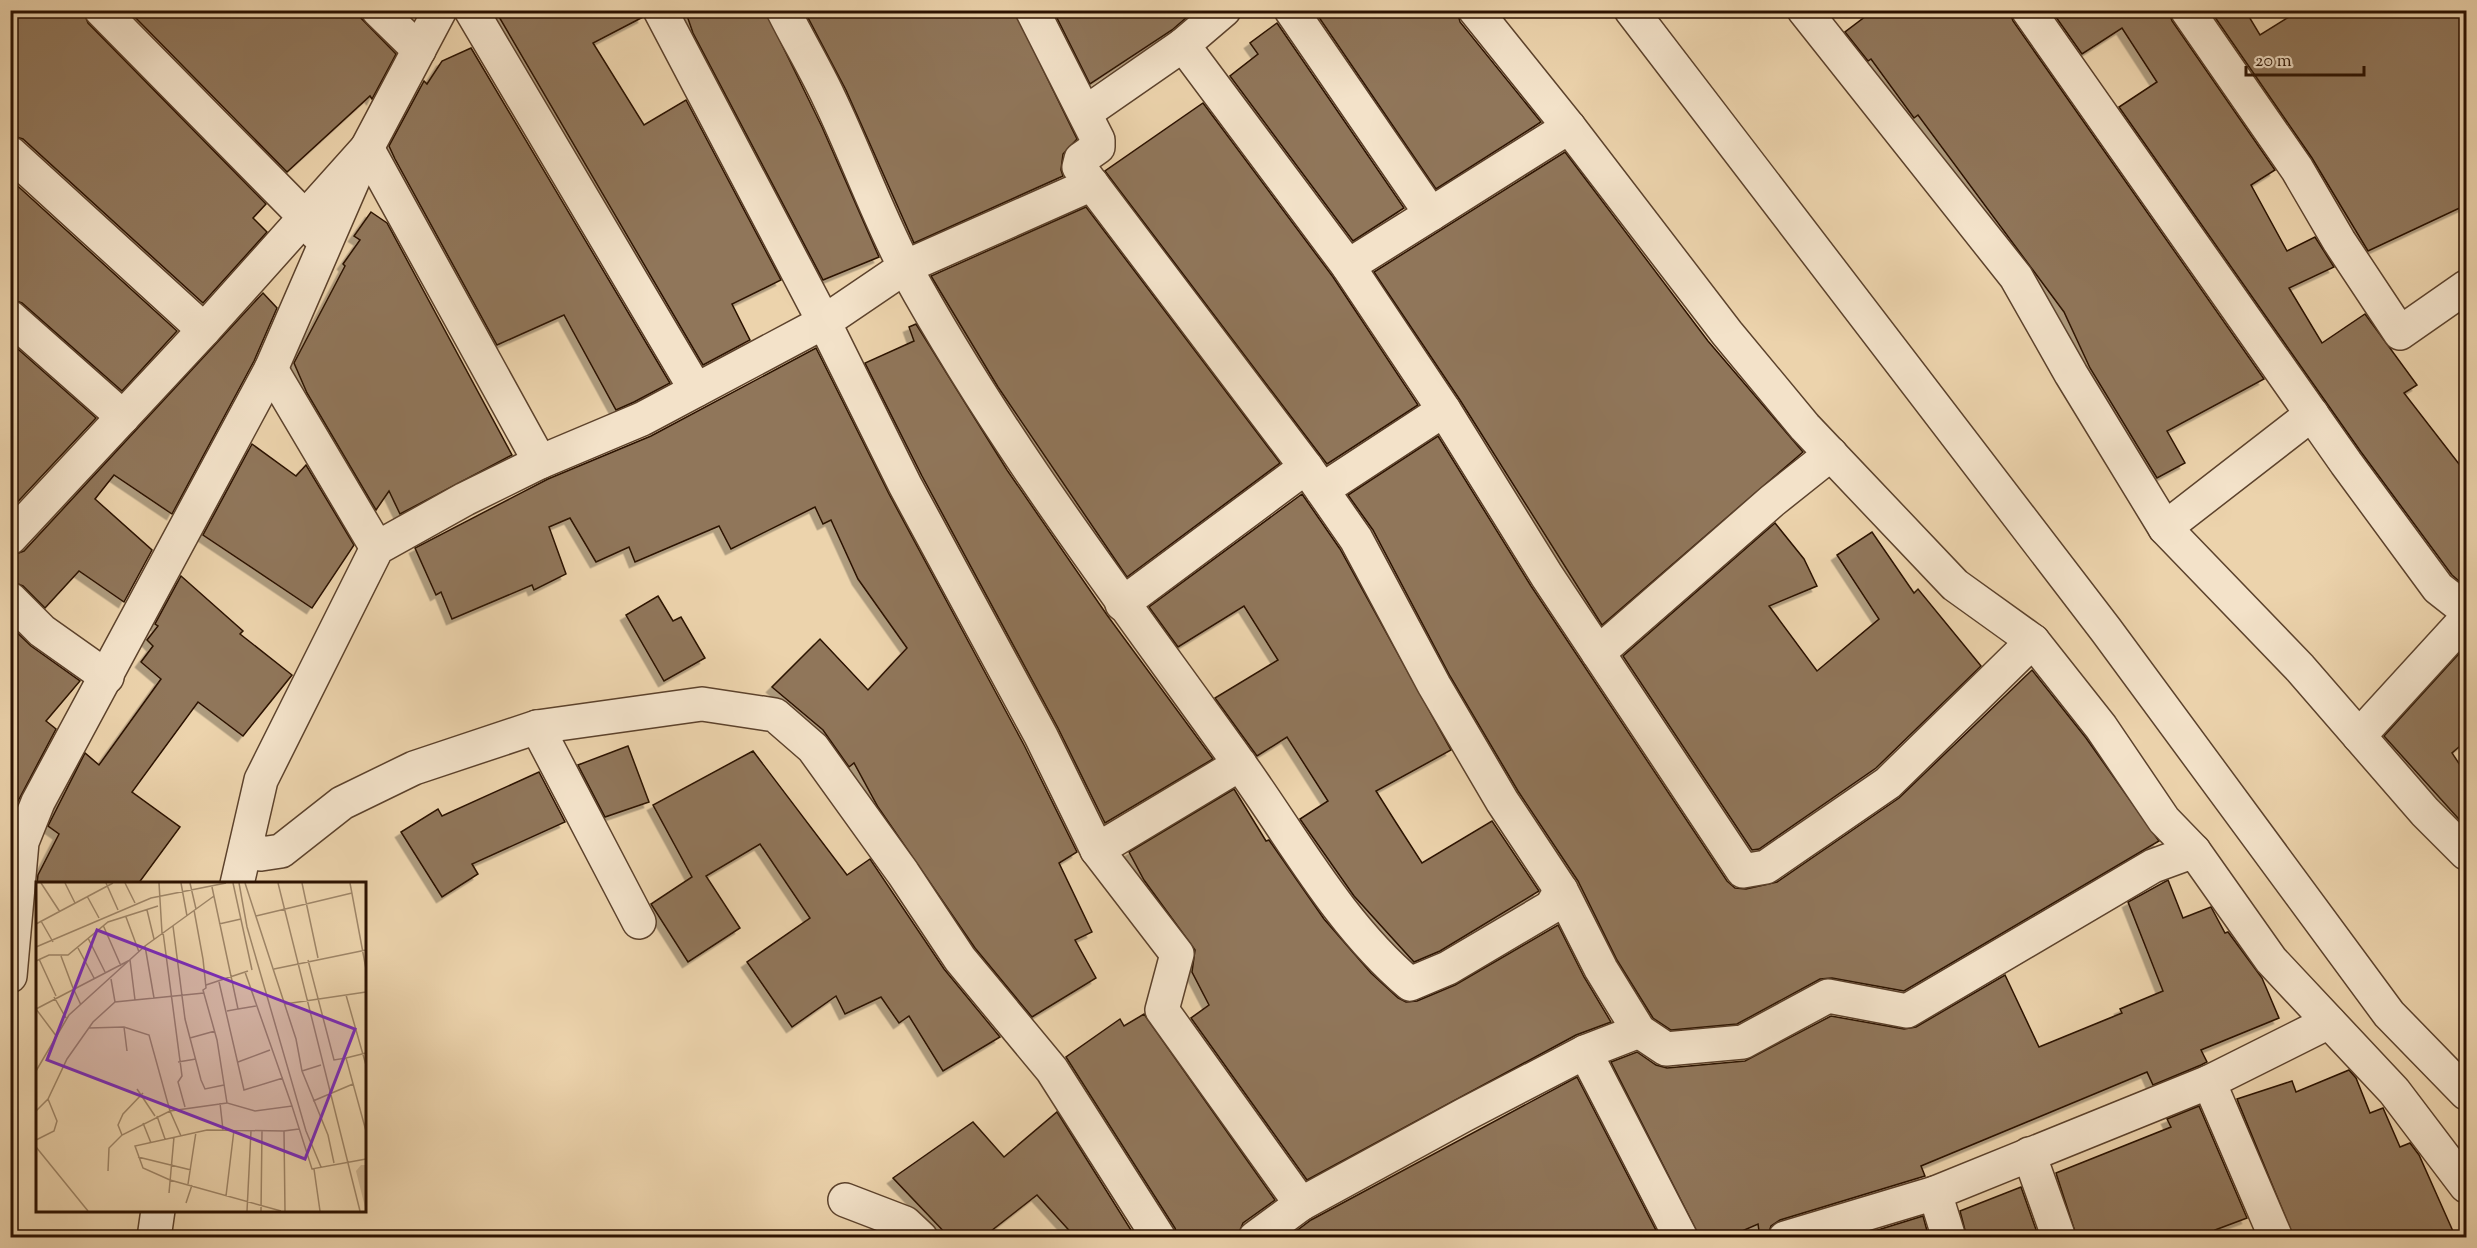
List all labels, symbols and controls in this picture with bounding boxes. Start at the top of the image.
scale bar [2246,39,2364,77]
text: 20 m [2255,49,2292,75]
inset map [36,882,366,1212]

